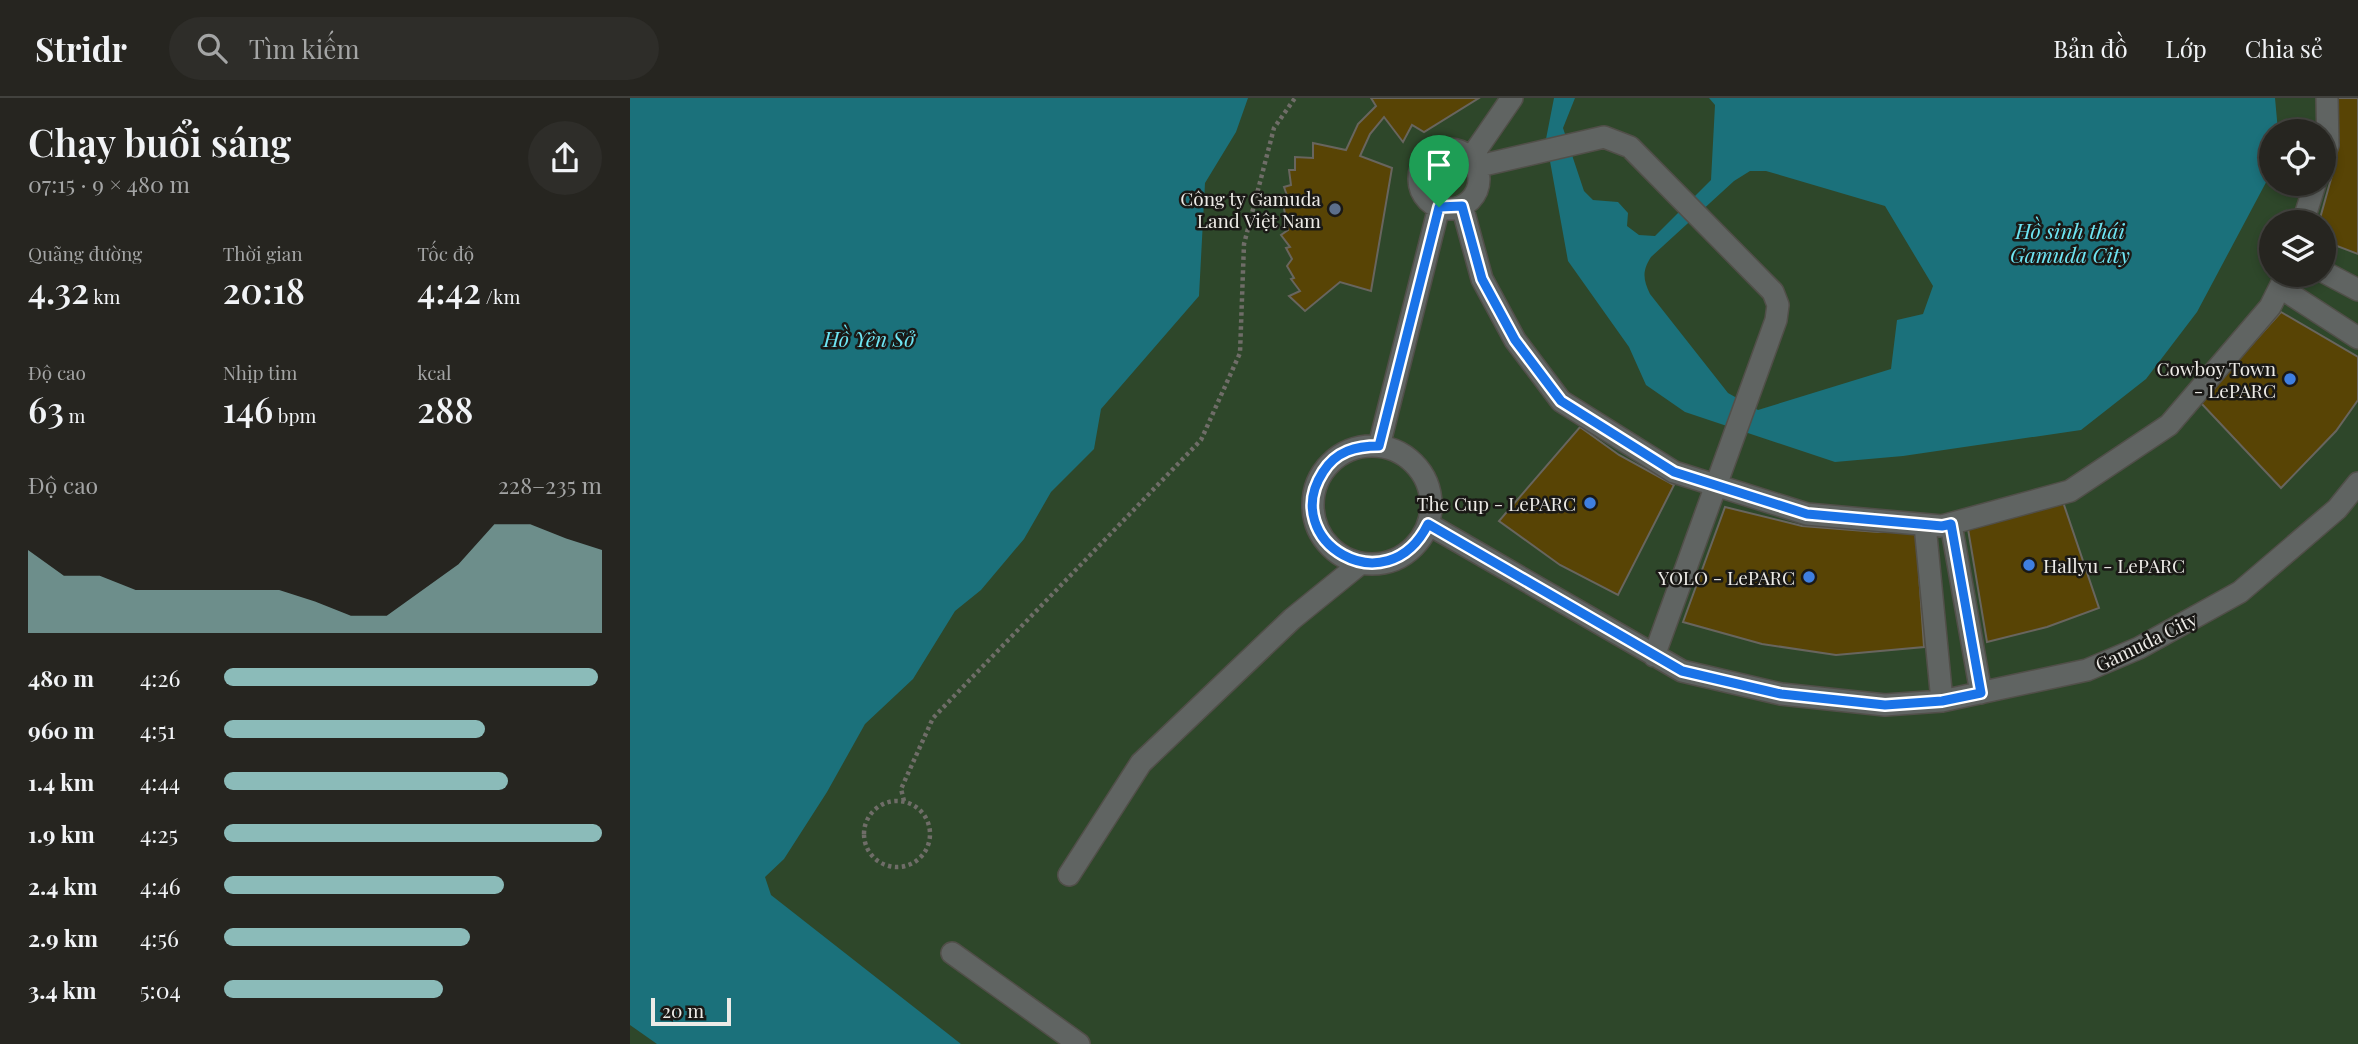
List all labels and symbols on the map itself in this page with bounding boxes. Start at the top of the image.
pin [1409,135,1469,207]
place label: Công ty Gamuda Land Việt Nam [1180,185,1322,233]
marker: Công ty Gamuda Land Việt Nam [1327,201,1343,217]
water label: Hồ sinh thái Gamuda City [2010,216,2130,268]
water label: Hồ Yên Sở [822,324,916,352]
place label: Cowboy Town - LePARC [2156,355,2277,403]
marker: Cowboy Town - LePARC [2282,371,2298,387]
place label: The Cup - LePARC [1417,490,1576,516]
marker: The Cup - LePARC [1582,495,1598,511]
place label: Hallyu - LePARC [2043,552,2185,578]
marker: Hallyu - LePARC [2021,557,2037,573]
place label: YOLO - LePARC [1657,564,1795,590]
marker: YOLO - LePARC [1801,569,1817,585]
street label: Gamuda City [2091,605,2202,677]
scale bar [651,995,732,1027]

